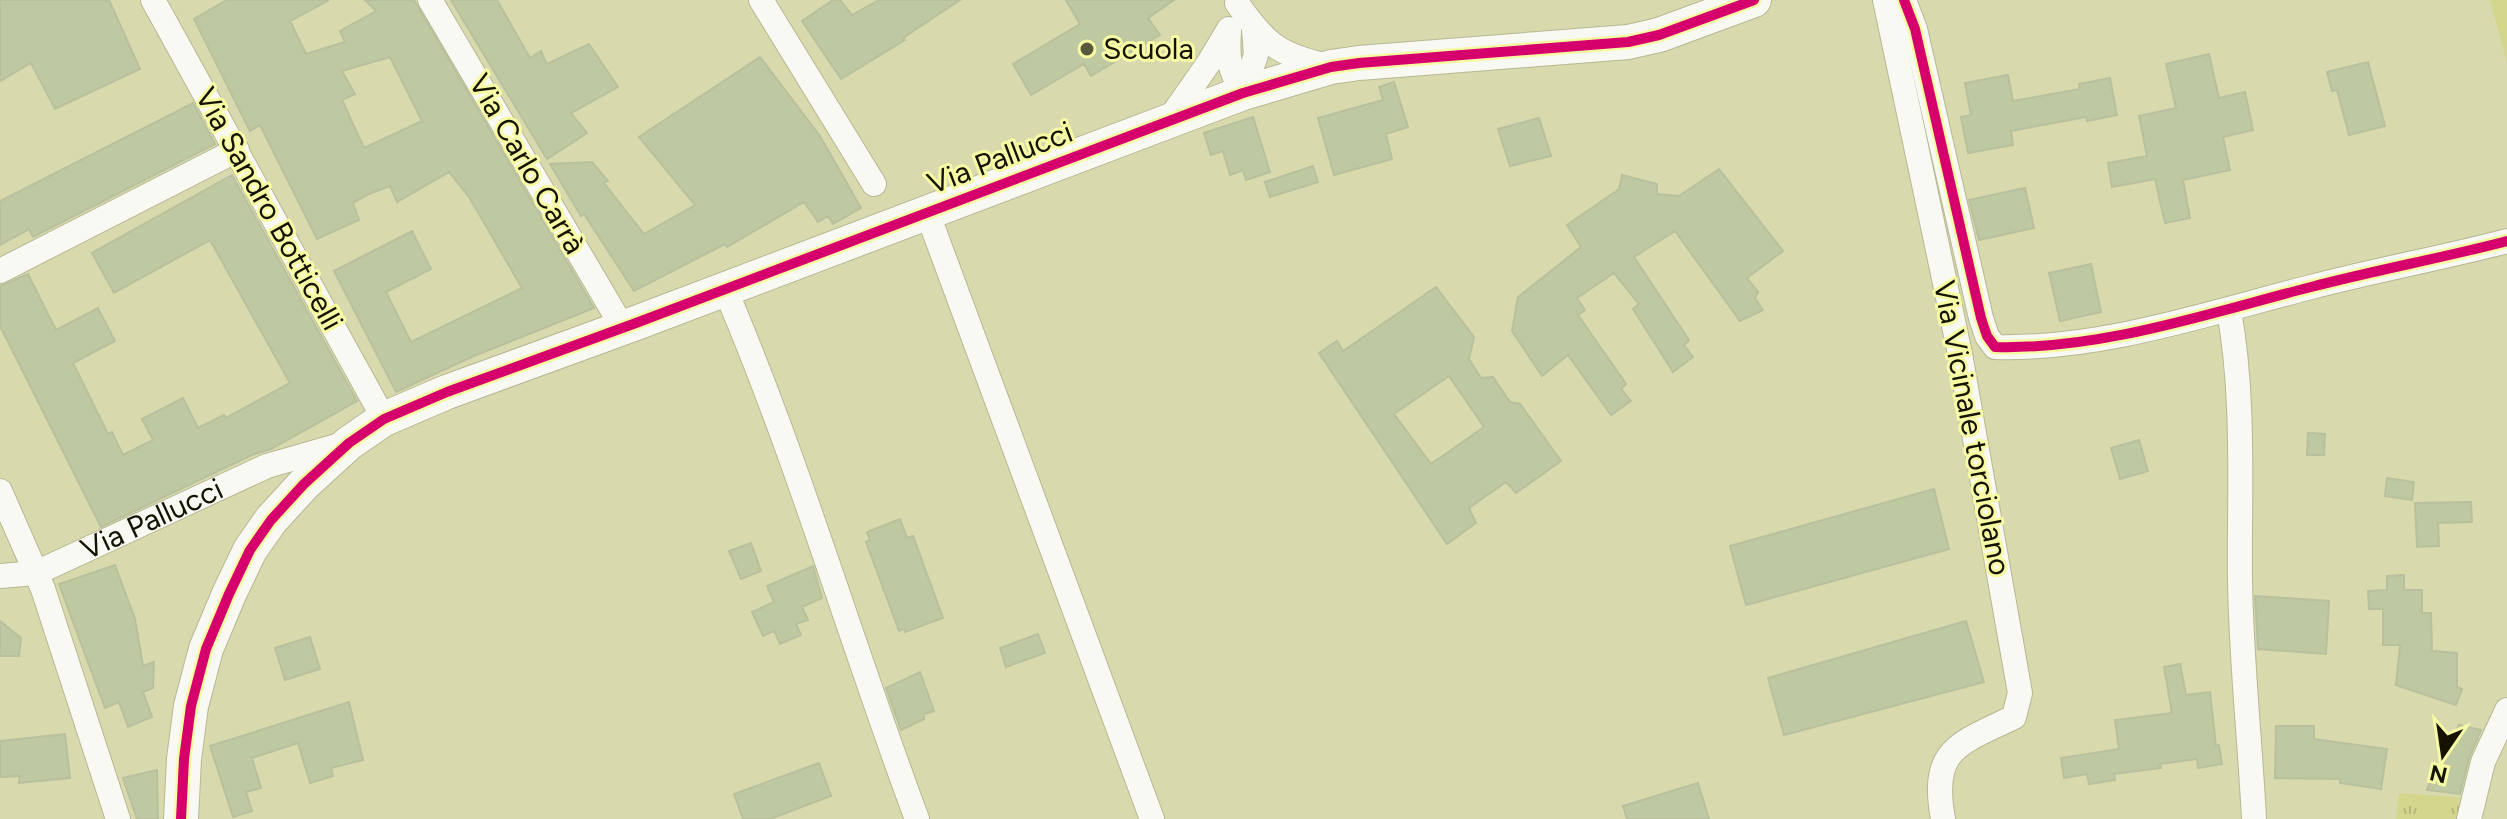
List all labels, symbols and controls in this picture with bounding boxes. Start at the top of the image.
place label: Scuola [1103,30,1194,67]
marker: Scuola [1078,40,1096,58]
street label: Via Carlo Carrà [461,67,594,260]
street label: Via Sandro Botticelli [187,81,351,336]
street label: Via Pallucci [922,113,1077,202]
street label: Via Vicinale torciolano [1926,277,2019,578]
street label: Via Pallucci [75,470,229,568]
north arrow [2403,715,2483,795]
text: N [2427,759,2450,789]

